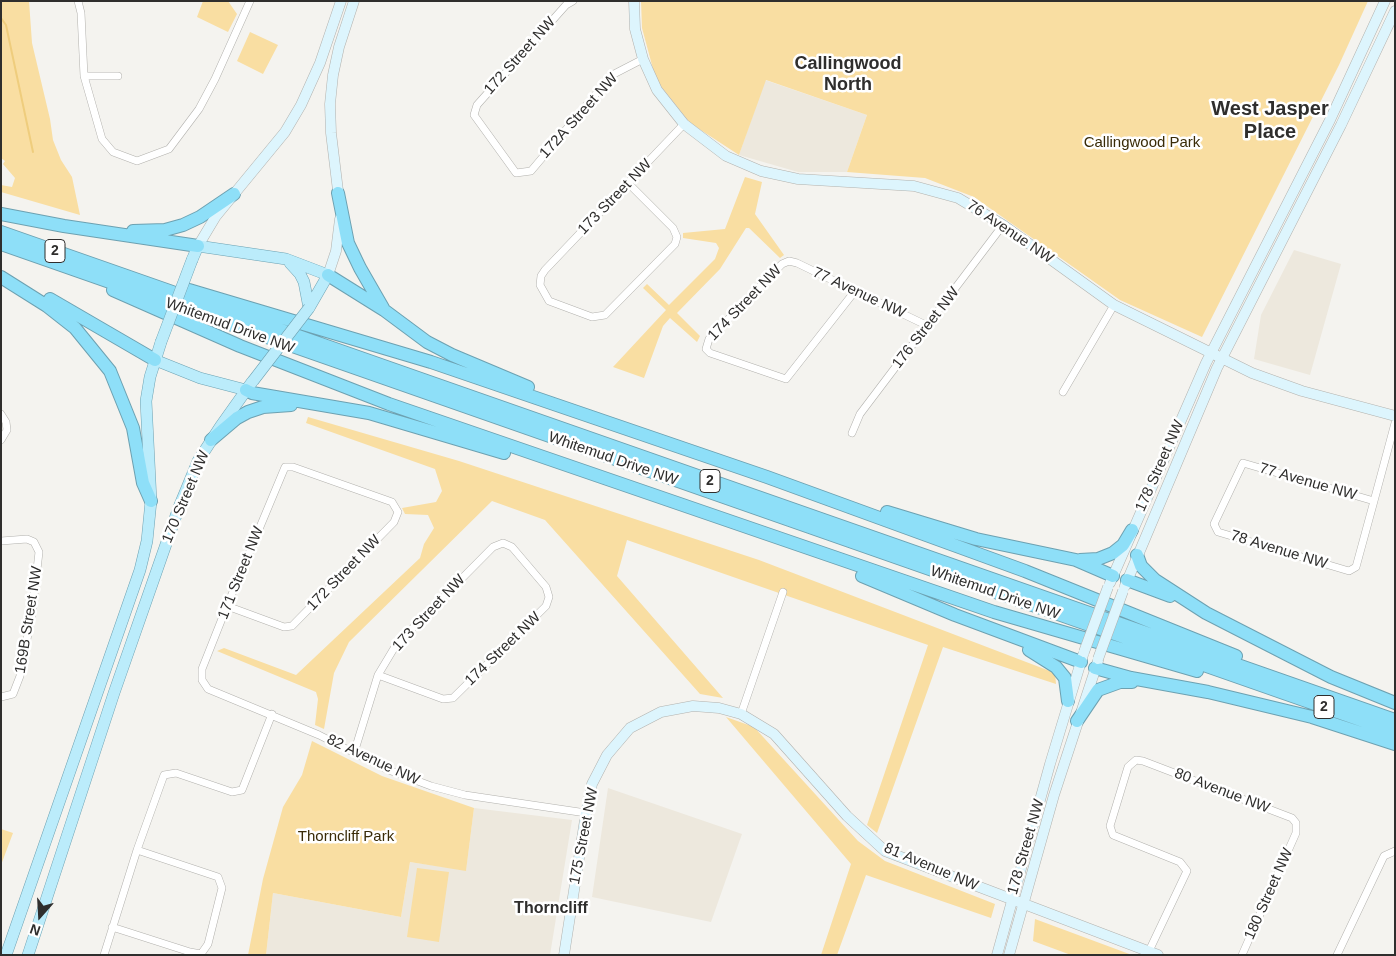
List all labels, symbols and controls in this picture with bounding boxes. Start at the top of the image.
street label: 172 Street NW [480,13,560,99]
district label: Callingwood North [795,53,901,96]
street label: 172A Street NW [536,70,622,162]
district label: West Jasper Place [1211,97,1329,144]
park label: Callingwood Park [1084,134,1200,152]
street label: 173 Street NW [574,155,656,239]
street label: 76 Avenue NW [963,196,1057,268]
road number: 2 [45,240,65,262]
street label: 174 Street NW [704,261,786,345]
street label: 77 Avenue NW [810,264,908,322]
street label: 176 Street NW [889,284,963,372]
street label: Whitemud Drive NW [163,294,297,358]
street label: 178 Street NW [1132,417,1188,515]
street label: Whitemud Drive NW [546,428,680,490]
street label: 170 Street NW [158,448,214,546]
street label: 77 Avenue NW [1257,459,1359,505]
road number: 2 [700,470,720,492]
street label: 171 Street NW [214,524,268,622]
street label: 78 Avenue NW [1228,527,1330,573]
street label: 172 Street NW [303,531,385,615]
street label: Whitemud Drive NW [928,562,1062,624]
street label: 169B Street NW [12,565,46,675]
street label: 173 Street NW [389,571,469,655]
street label: 174 Street NW [461,608,545,690]
road number: 2 [1314,696,1334,719]
street label: 82 Avenue NW [324,731,422,789]
street label: 80 Avenue NW [1172,765,1272,817]
street label: 175 Street NW [566,786,602,886]
street label: 178 Street NW [1004,797,1048,897]
park label: Thorncliff Park [298,828,394,846]
street label: 81 Avenue NW [881,839,981,895]
street label: 180 Street NW [1241,845,1297,943]
north arrow [15,891,65,941]
district label: Thorncliff [514,899,588,919]
text: N [28,921,43,939]

